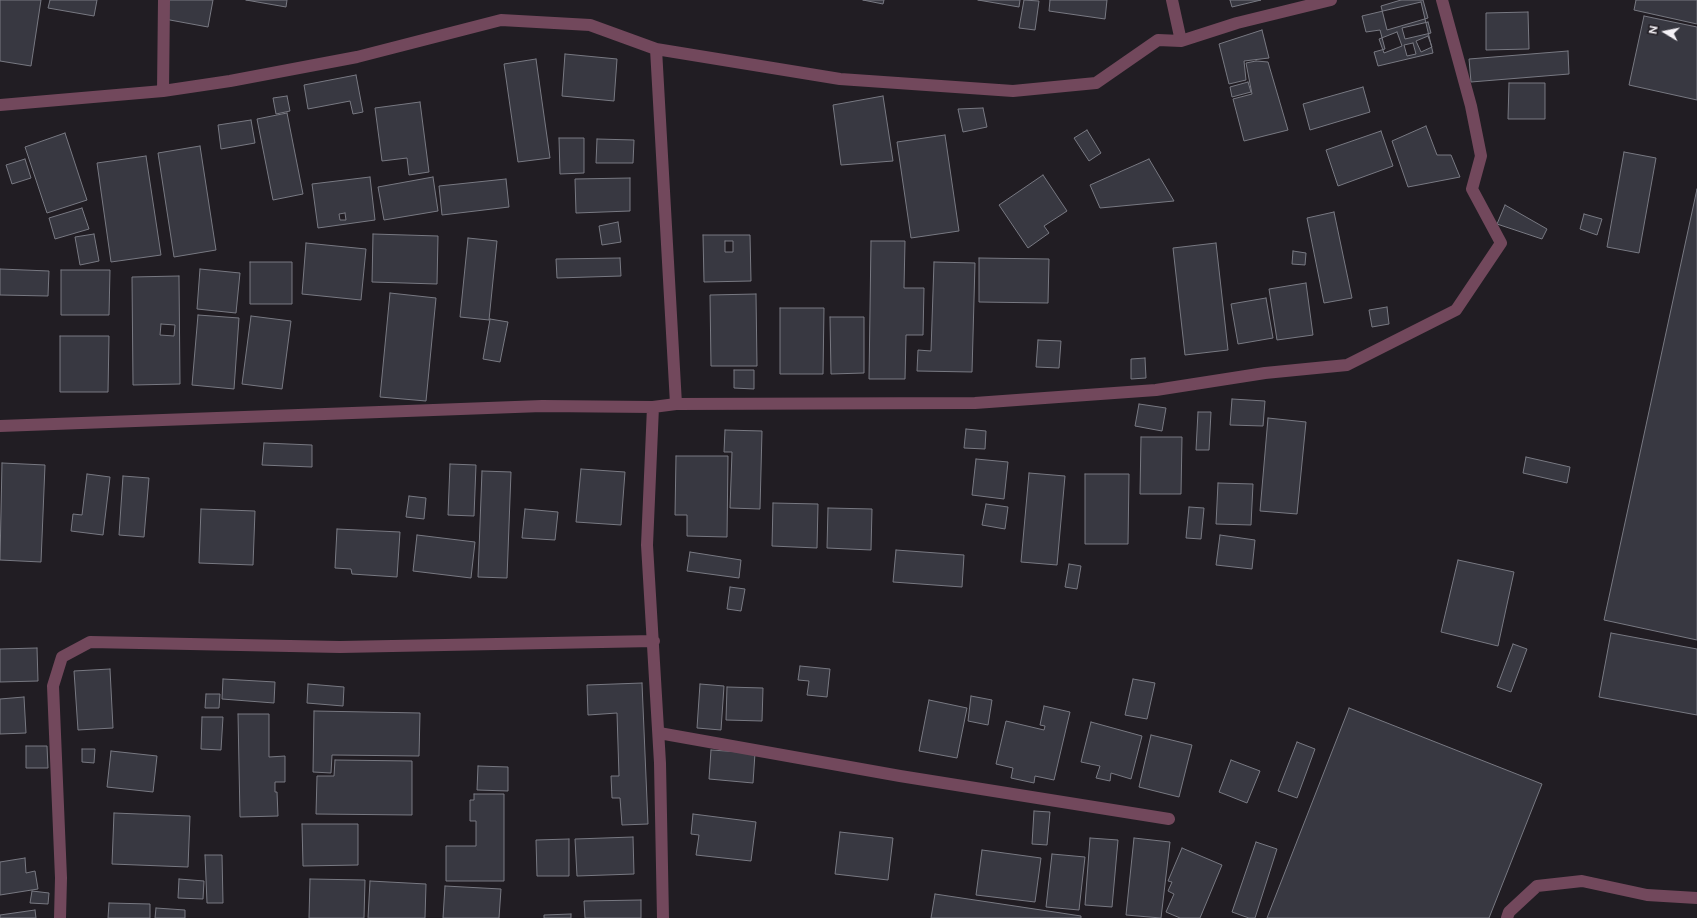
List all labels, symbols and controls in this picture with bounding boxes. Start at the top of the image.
north arrow [1645,12,1685,52]
text: N [1647,25,1660,35]

